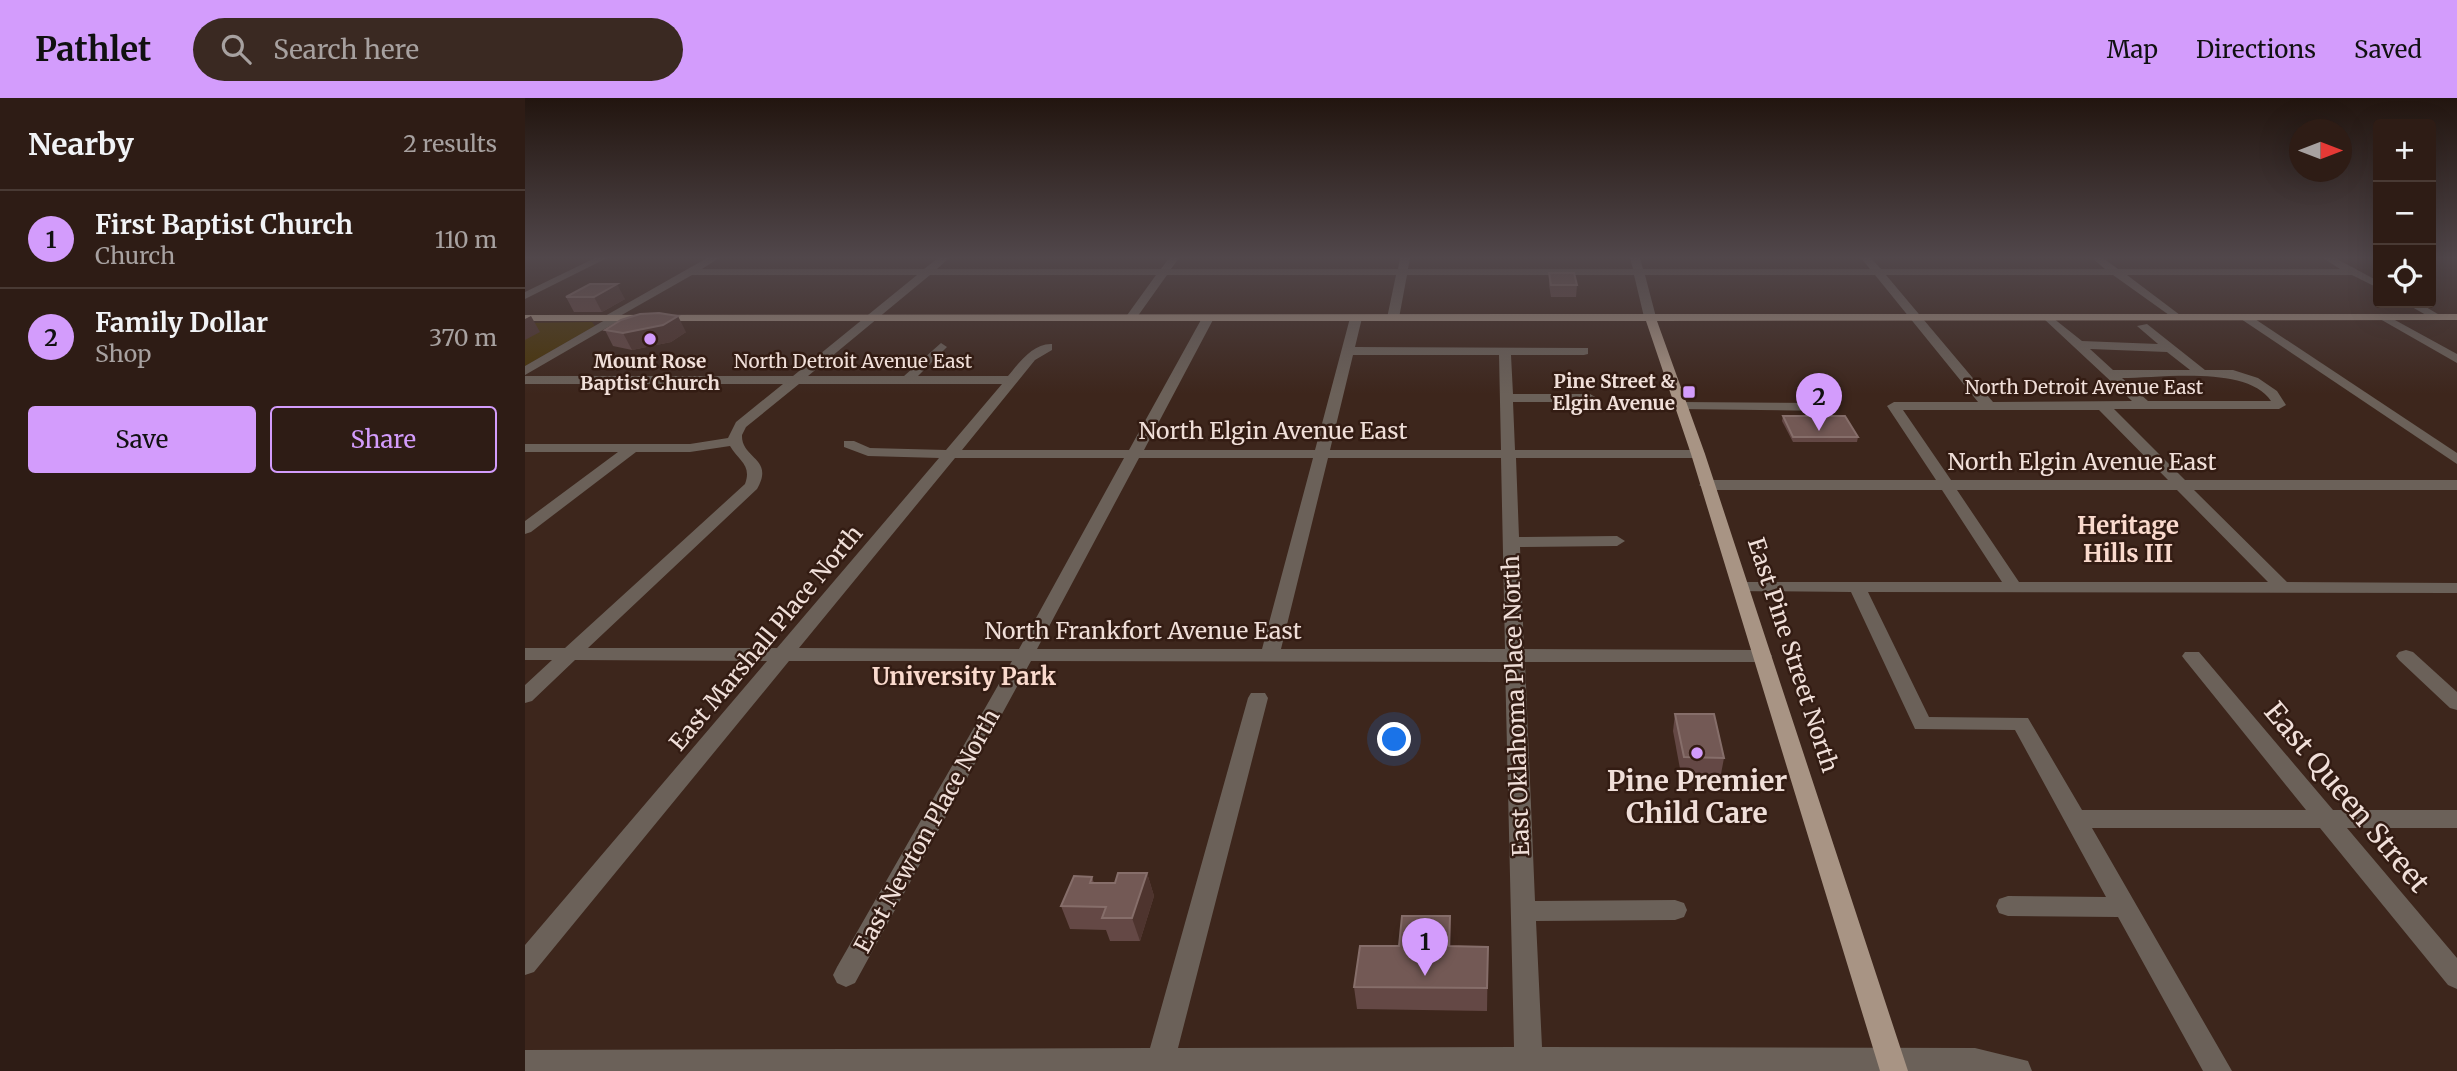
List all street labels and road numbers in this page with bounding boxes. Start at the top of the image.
street label: North Detroit Avenue East [734,349,973,373]
street label: North Detroit Avenue East [1965,375,2204,399]
street label: North Elgin Avenue East [1138,416,1408,445]
street label: North Elgin Avenue East [1947,447,2217,476]
street label: East Marshall Place North [663,519,868,756]
street label: East Pine Street North [1742,534,1845,776]
street label: East Oklahoma Place North [1496,555,1535,857]
street label: North Frankfort Avenue East [984,616,1302,645]
street label: East Queen Street [2257,694,2437,900]
street label: East Newton Place North [847,704,1006,958]

